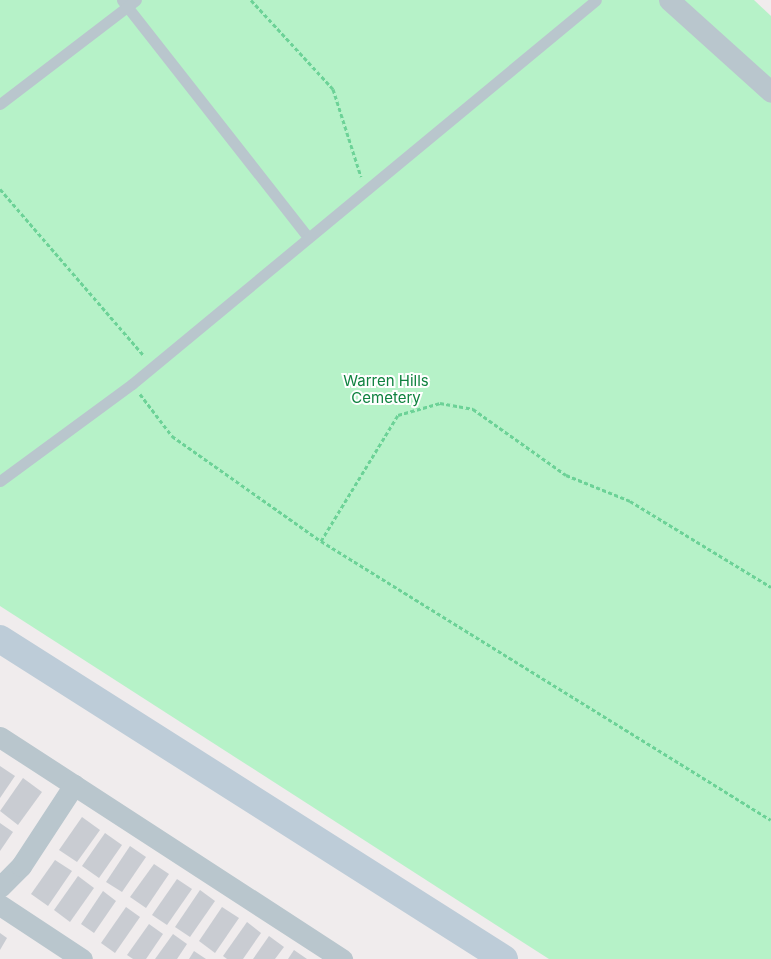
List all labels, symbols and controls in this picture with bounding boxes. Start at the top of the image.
park label: Warren Hills Cemetery [343,371,429,406]

